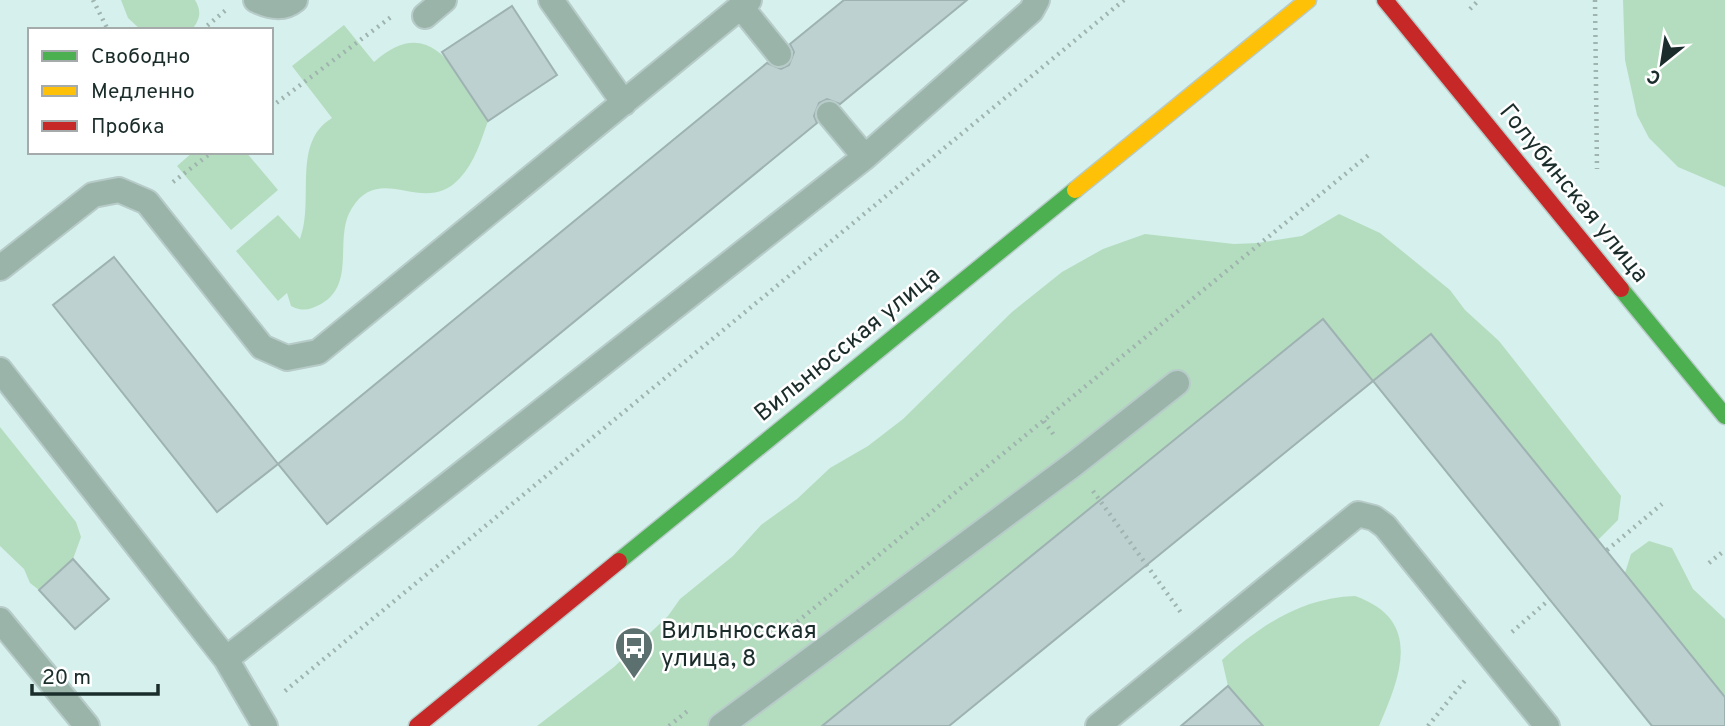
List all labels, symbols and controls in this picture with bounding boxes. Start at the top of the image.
legend [28,28,273,154]
north arrow [1627,28,1697,98]
text: Свободно [91,44,190,71]
text: С [1643,63,1666,89]
text: Медленно [91,79,195,106]
street label: Голубинская улица [1492,99,1654,289]
text: Пробка [91,114,164,141]
street label: Вильнюсская улица [749,261,947,429]
place label: Вильнюсская улица, 8 [661,617,817,675]
bus stop icon: Вильнюсская улица, 8 [613,625,655,680]
scale bar [32,652,158,696]
text: 20 m [42,665,91,692]

